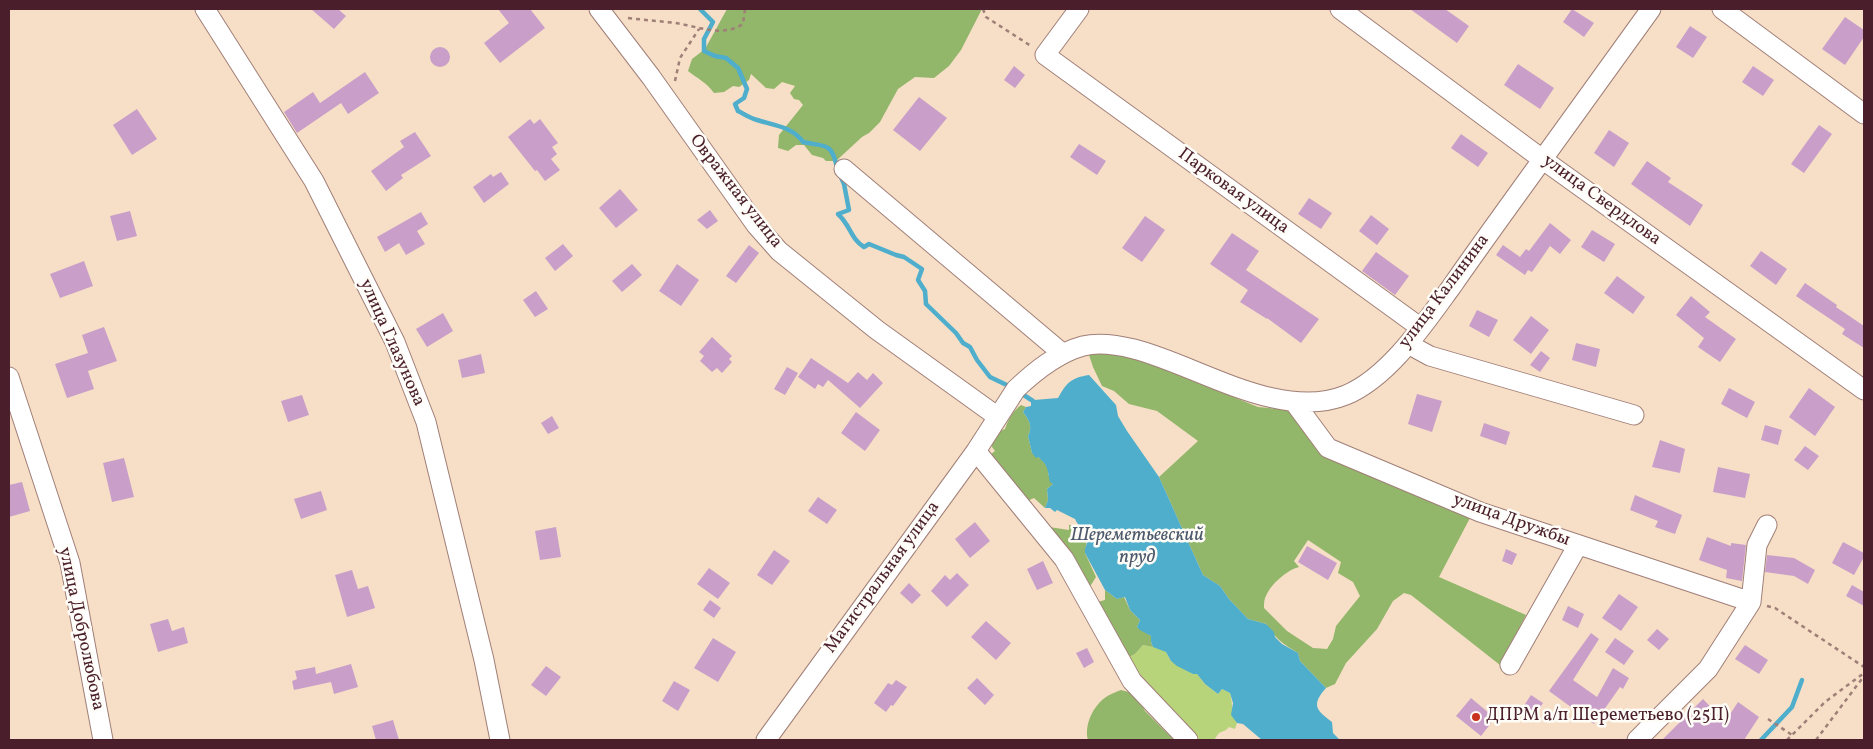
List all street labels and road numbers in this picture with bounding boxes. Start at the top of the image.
street label: Овражная улица [684,131,786,253]
street label: Парковая улица [1173,144,1293,240]
street label: улица Свердлова [1538,151,1664,251]
street label: улица Калинина [1395,231,1495,353]
street label: улица Глазунова [353,276,429,410]
street label: улица Дружбы [1449,490,1573,552]
street label: Магистральная улица [821,498,945,658]
street label: улица Добролюбова [52,545,108,713]

